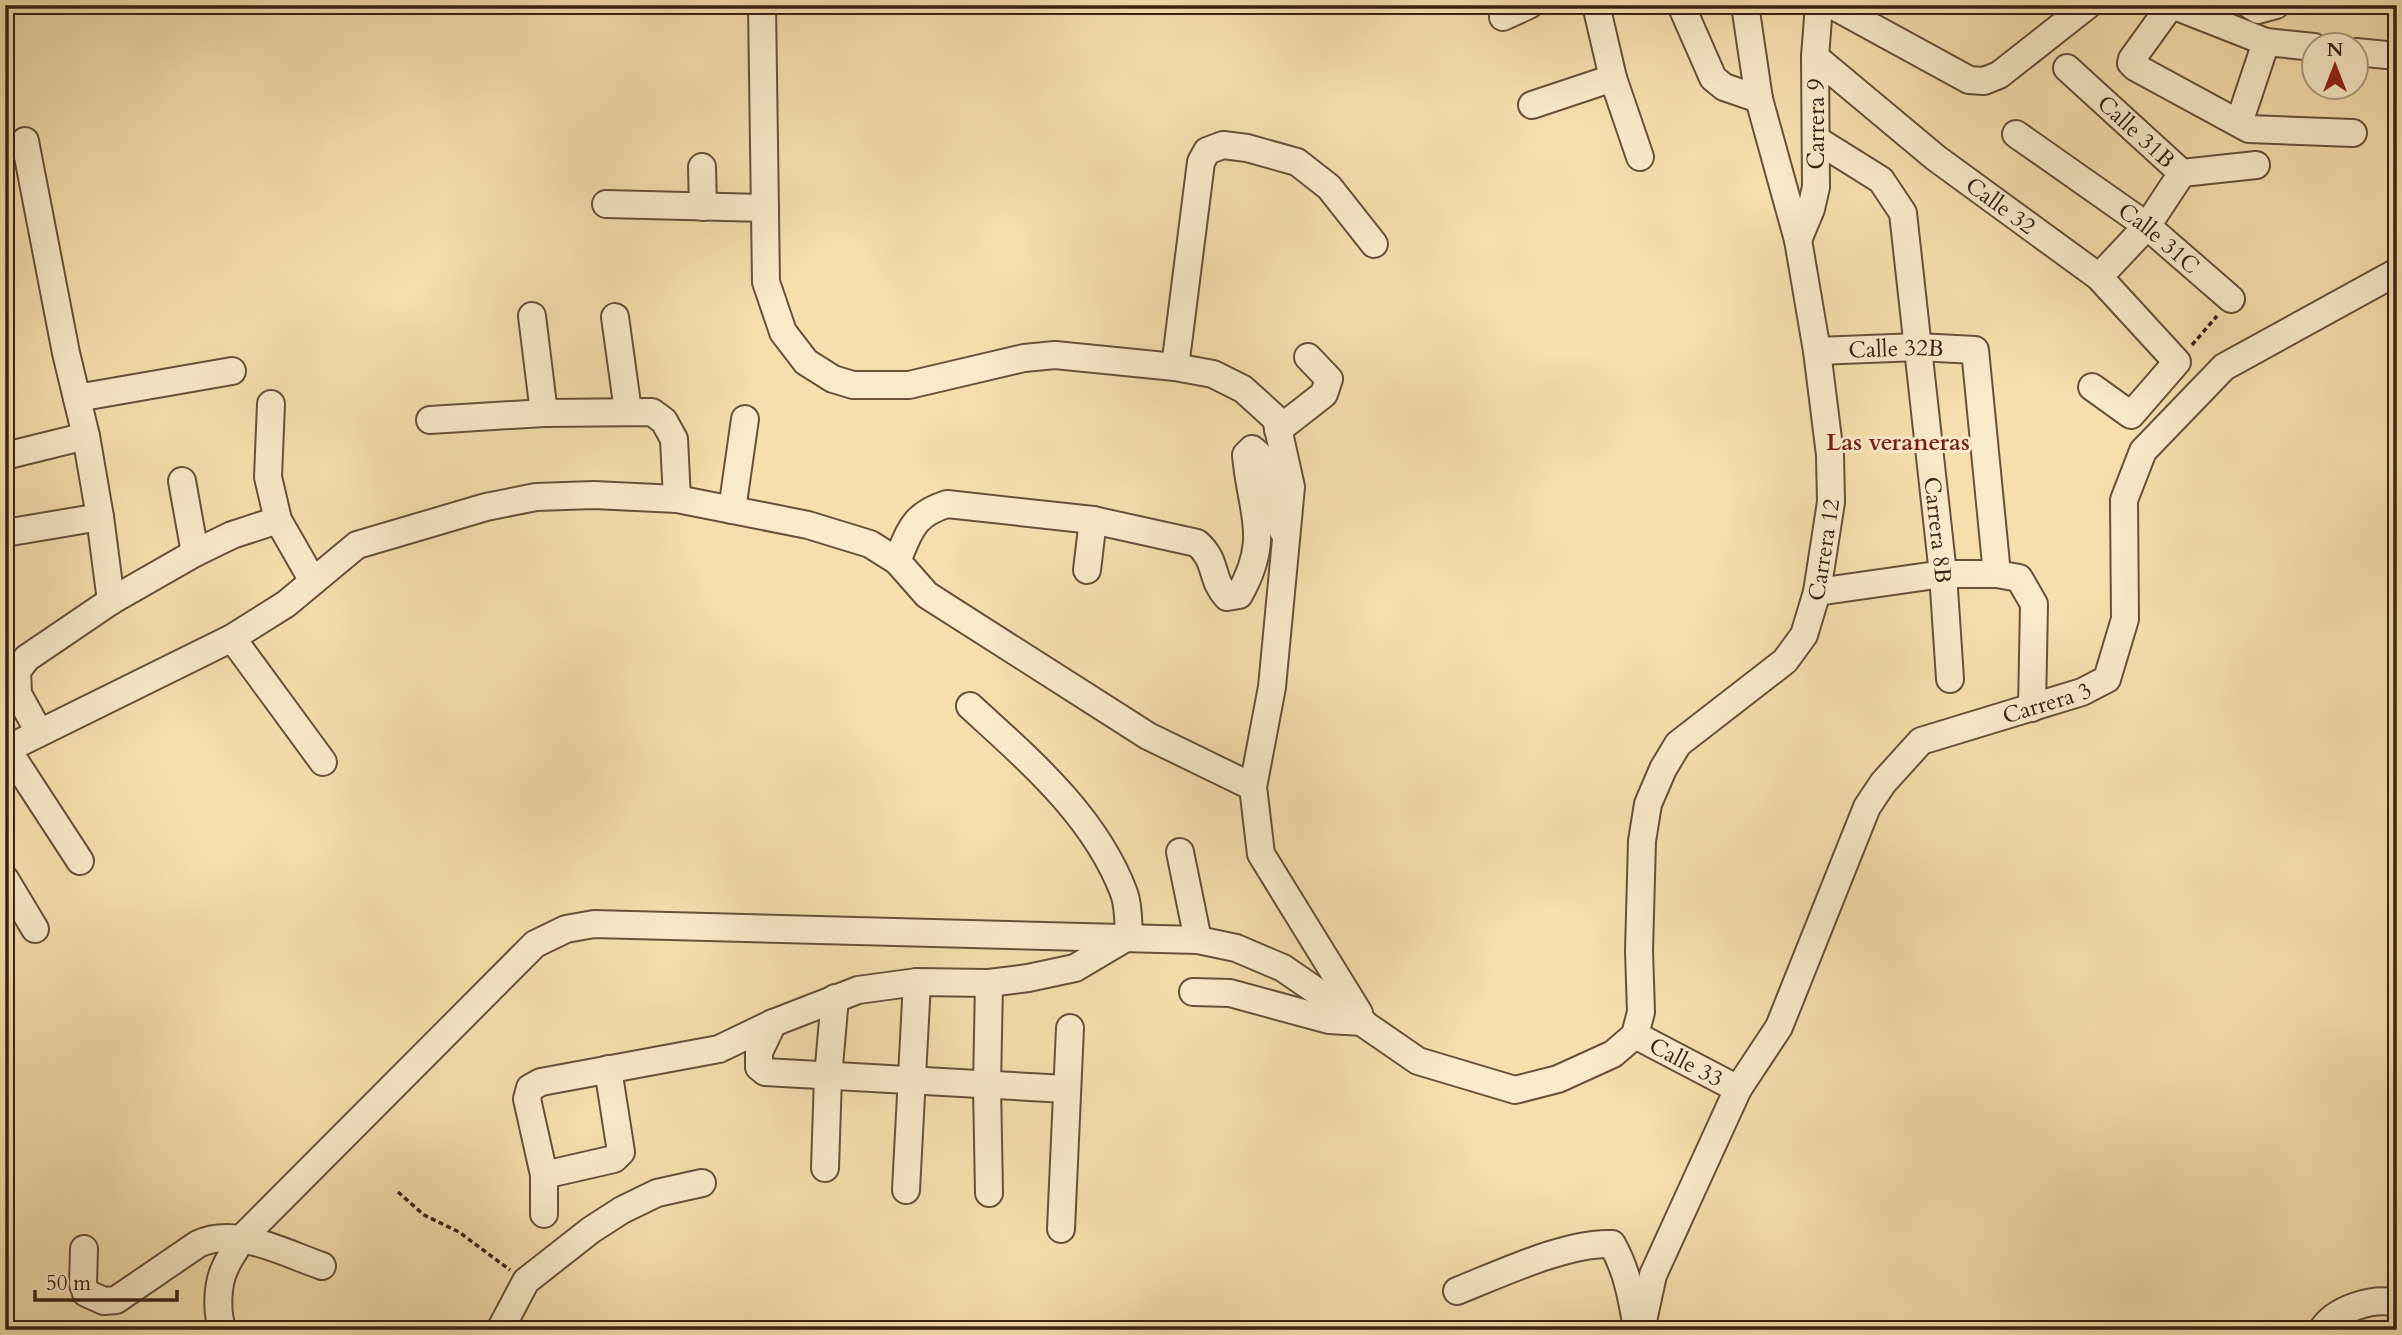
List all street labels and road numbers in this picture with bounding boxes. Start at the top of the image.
street label: Carrera 9 [1801,78,1832,170]
street label: Calle 31B [2091,88,2182,175]
street label: Calle 32 [1960,169,2042,241]
street label: Calle 31C [2112,195,2207,281]
street label: Calle 32B [1848,331,1944,365]
street label: Carrera 8B [1917,475,1959,584]
street label: Carrera 12 [1800,496,1847,603]
street label: Carrera 3 [1999,674,2097,731]
street label: Calle 33 [1644,1030,1729,1094]

